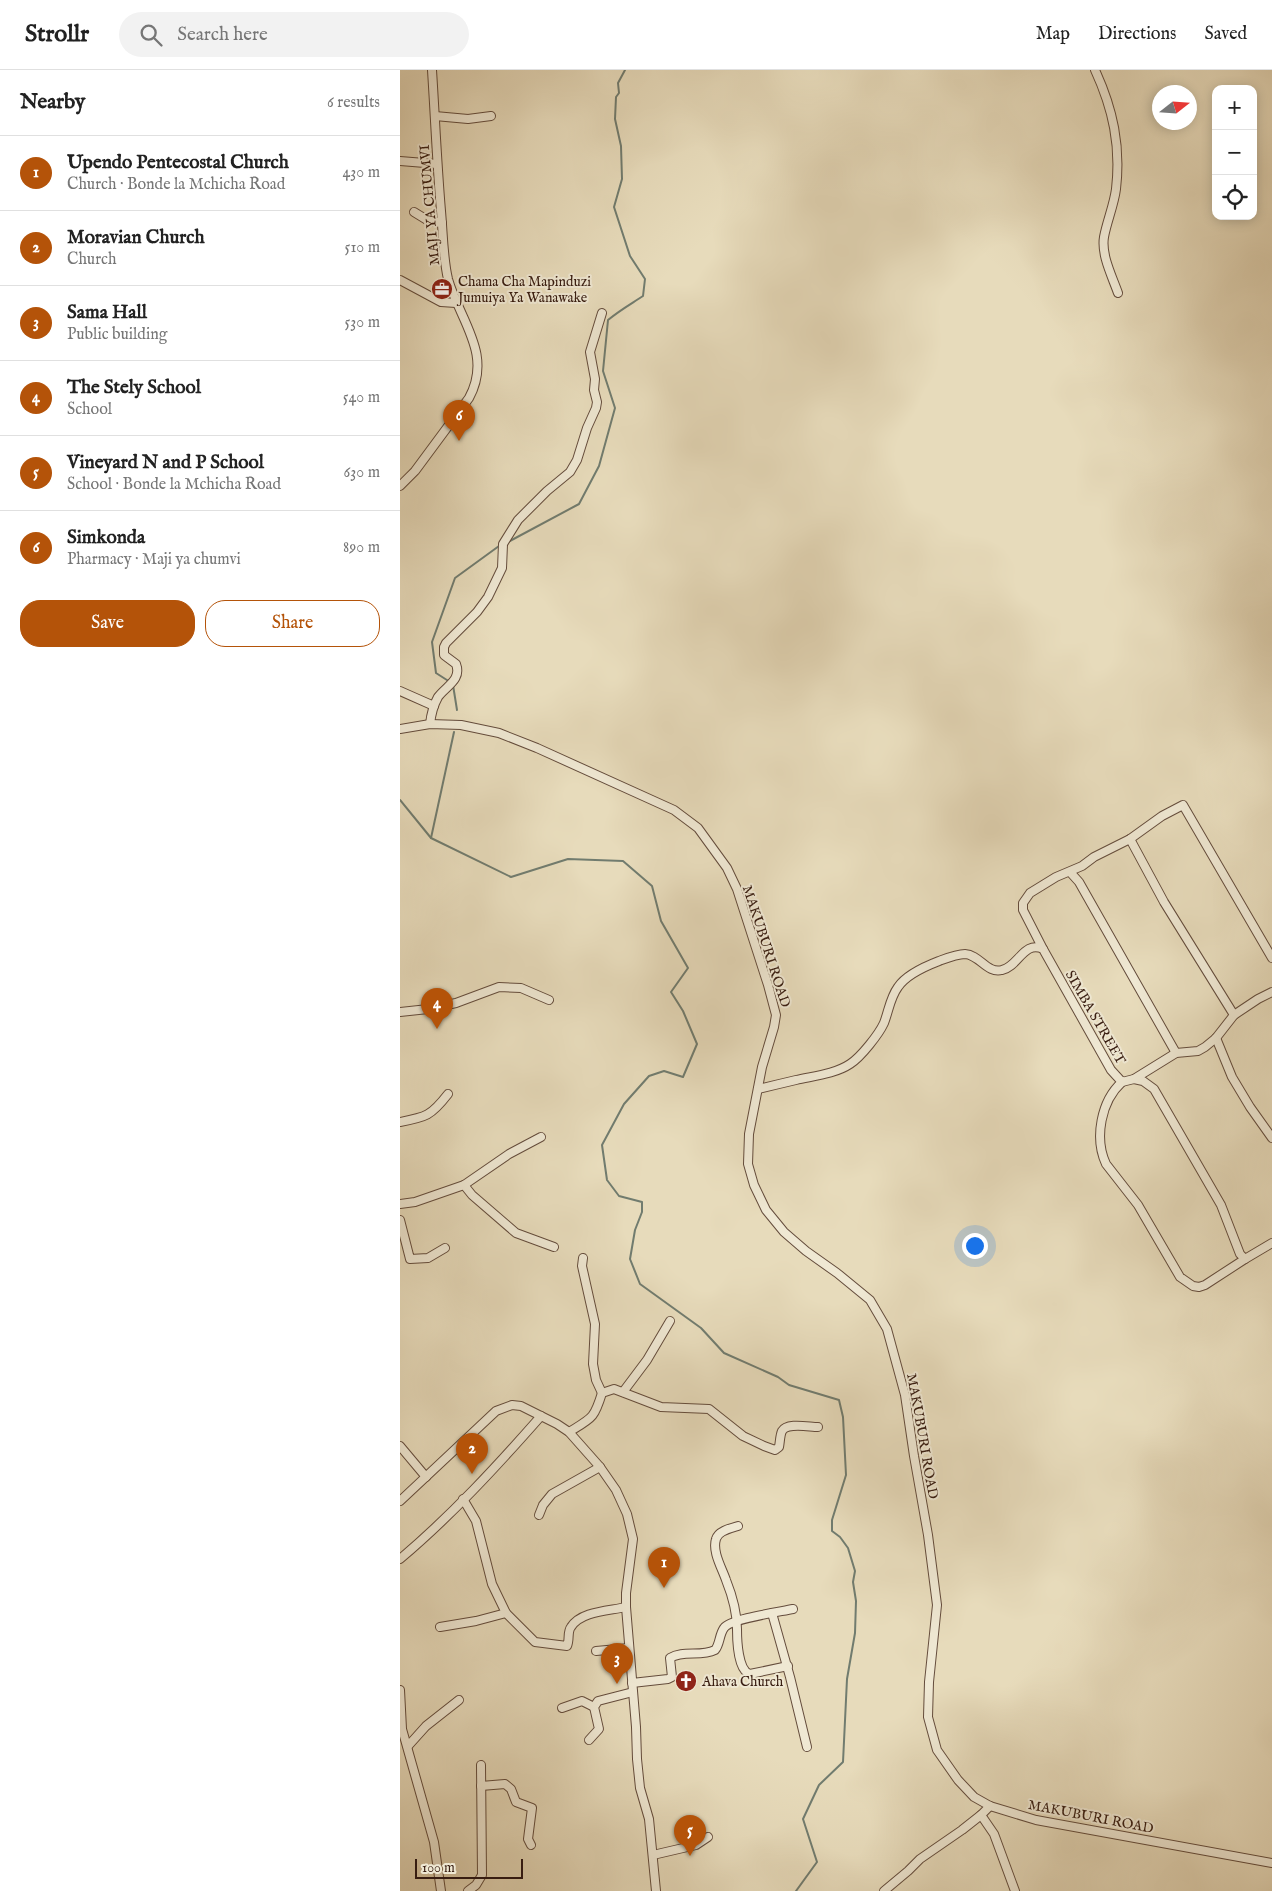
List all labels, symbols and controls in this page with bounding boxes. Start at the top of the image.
search box [119,12,469,57]
text: Strollr [25,19,89,50]
icon: search [137,21,165,49]
text: Search here [177,23,268,47]
text: Map [1036,23,1070,46]
text: Directions [1098,23,1176,46]
text: Saved [1204,23,1247,46]
north arrow [1152,85,1197,130]
map controls [1212,85,1257,220]
button: + [1212,85,1257,130]
text: Nearby [20,89,85,116]
text: 6 results [327,93,380,113]
button: − [1212,130,1257,175]
street label: MAJI YA CHUMVI [416,144,444,266]
text: Upendo Pentecostal Church [67,151,289,175]
text: 1 [33,163,39,183]
text: 430 m [342,163,380,183]
text: Church · Bonde la Mchicha Road [67,175,285,195]
button: locate [1212,175,1257,220]
text: Moravian Church [67,226,205,250]
text: 2 [32,238,40,258]
text: 510 m [345,238,380,258]
text: Church [67,250,116,270]
place label: Chama Cha Mapinduzi Jumuiya Ya Wanawake [456,273,591,307]
office icon: Chama Cha Mapinduzi Jumuiya Ya Wanawake [430,277,454,301]
text: Sama Hall [67,301,147,325]
text: 3 [33,313,39,333]
text: 530 m [345,313,380,333]
text: Public building [67,325,167,345]
text: The Stely School [67,376,201,400]
text: 4 [32,388,40,408]
text: 540 m [343,388,380,408]
text: School [67,400,112,420]
pin: 6 [443,400,475,441]
text: Vineyard N and P School [67,451,264,475]
text: 5 [33,463,39,483]
text: 630 m [344,463,380,483]
text: School · Bonde la Mchicha Road [67,475,281,495]
text: Simkonda [67,526,145,550]
text: 6 [33,538,39,558]
text: 890 m [343,538,380,558]
text: Pharmacy · Maji ya chumvi [67,550,241,570]
button: Save [20,600,195,647]
button: Share [205,600,380,647]
street label: MAKUBURI ROAD [738,883,794,1010]
street label: SIMBA STREET [1061,967,1130,1068]
pin: 4 [421,988,453,1029]
your location [962,1233,988,1259]
street label: MAKUBURI ROAD [902,1372,942,1500]
pin: 2 [456,1433,488,1474]
pin: 1 [648,1547,680,1588]
pin: 3 [601,1643,633,1684]
church icon: Ahava Church [674,1669,698,1693]
place label: Ahava Church [701,1673,784,1691]
street label: MAKUBURI ROAD [1027,1796,1155,1838]
pin: 5 [674,1815,706,1856]
scale bar [415,1856,522,1879]
text: 100 m [422,1859,455,1877]

